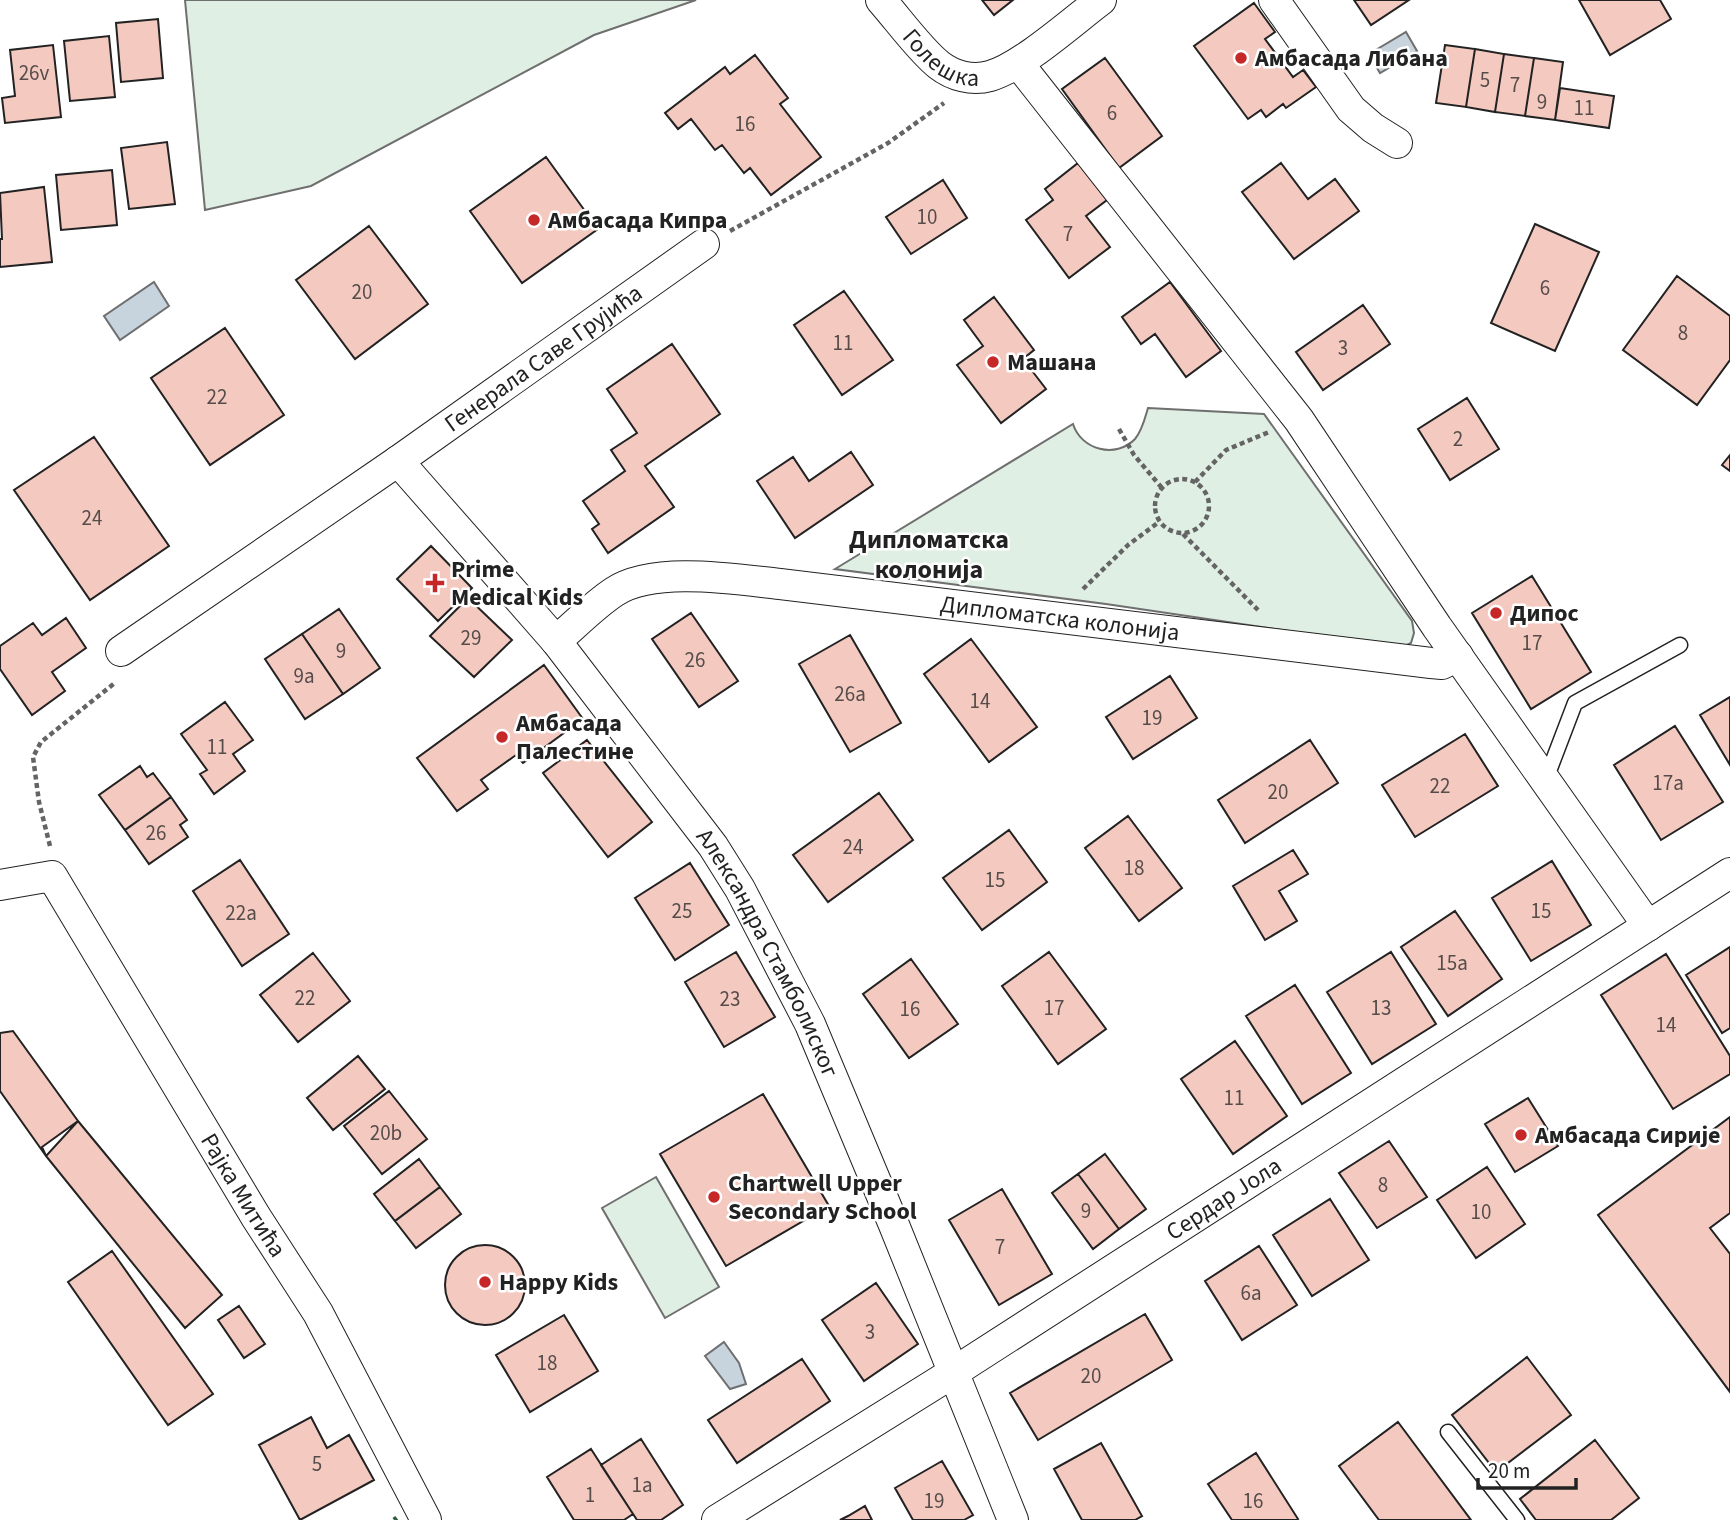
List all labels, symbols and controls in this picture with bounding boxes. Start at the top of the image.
street label: Голешка [894,21,980,96]
place label: Амбасада Либана [1254,41,1448,76]
marker: Амбасада Либана [1233,50,1249,66]
house number: 26v [19,58,50,88]
house number: 5 [1480,65,1490,95]
house number: 7 [1510,70,1520,100]
house number: 9 [1537,87,1547,117]
house number: 11 [1574,93,1594,123]
house number: 6 [1107,98,1117,128]
house number: 16 [735,109,755,139]
house number: 10 [917,202,937,232]
place label: Амбасада Кипра [547,203,727,238]
marker: Амбасада Кипра [526,212,542,228]
house number: 7 [1063,219,1073,249]
house number: 6 [1540,273,1550,303]
street label: Генерала Саве Грујића [437,276,649,440]
house number: 20 [352,277,372,307]
house number: 8 [1678,318,1688,348]
house number: 11 [833,328,853,358]
house number: 3 [1338,333,1348,363]
place label: Машана [1007,345,1096,380]
marker: Машана [985,354,1001,370]
house number: 22 [207,382,227,412]
house number: 2 [1453,424,1463,454]
house number: 24 [82,503,102,533]
district label: Дипломатска колонија [849,521,1009,588]
place label: Prime Medical Kids [451,552,583,615]
marker: Prime Medical Kids [425,573,445,593]
street label: Дипломатска колонија [938,586,1182,650]
place label: Дипос [1510,596,1579,631]
marker: Дипос [1488,605,1504,621]
house number: 29 [461,623,481,653]
house number: 17 [1522,628,1542,658]
house number: 9 [336,636,346,666]
house number: 26 [685,645,705,675]
house number: 9a [293,661,315,691]
house number: 26a [834,679,866,709]
house number: 14 [970,686,990,716]
house number: 19 [1142,703,1162,733]
place label: Амбасада Палестине [515,706,634,769]
marker: Амбасада Палестине [494,729,510,745]
house number: 11 [207,732,227,762]
house number: 17a [1652,768,1684,798]
house number: 22 [1430,771,1450,801]
house number: 20 [1268,777,1288,807]
house number: 26 [146,818,166,848]
street label: Александра Стамболиског [688,821,848,1083]
house number: 24 [843,832,863,862]
house number: 18 [1124,853,1144,883]
house number: 15 [985,865,1005,895]
house number: 25 [672,896,692,926]
house number: 15 [1531,896,1551,926]
house number: 22a [225,898,257,928]
house number: 15a [1436,948,1468,978]
house number: 22 [295,983,315,1013]
house number: 23 [720,984,740,1014]
house number: 17 [1044,993,1064,1023]
house number: 13 [1371,993,1391,1023]
house number: 16 [900,994,920,1024]
house number: 14 [1656,1010,1676,1040]
house number: 11 [1224,1083,1244,1113]
house number: 20b [370,1118,402,1148]
place label: Амбасада Сирије [1534,1118,1721,1153]
street label: Рајка Митића [192,1126,295,1264]
marker: Амбасада Сирије [1513,1127,1529,1143]
street label: Сердар Јола [1159,1148,1288,1249]
place label: Chartwell Upper Secondary School [728,1166,917,1229]
house number: 8 [1378,1170,1388,1200]
marker: Chartwell Upper Secondary School [706,1189,722,1205]
house number: 9 [1081,1196,1091,1226]
house number: 10 [1471,1197,1491,1227]
house number: 7 [995,1232,1005,1262]
place label: Happy Kids [499,1265,618,1300]
marker: Happy Kids [477,1274,493,1290]
house number: 6a [1240,1278,1262,1308]
house number: 3 [865,1317,875,1347]
house number: 18 [537,1348,557,1378]
house number: 20 [1081,1361,1101,1391]
scale bar [1478,1446,1576,1490]
house number: 5 [312,1449,322,1479]
text: 20 m [1488,1456,1530,1486]
house number: 1a [631,1470,653,1500]
house number: 1 [585,1480,595,1510]
house number: 19 [924,1486,944,1516]
house number: 16 [1243,1486,1263,1516]

